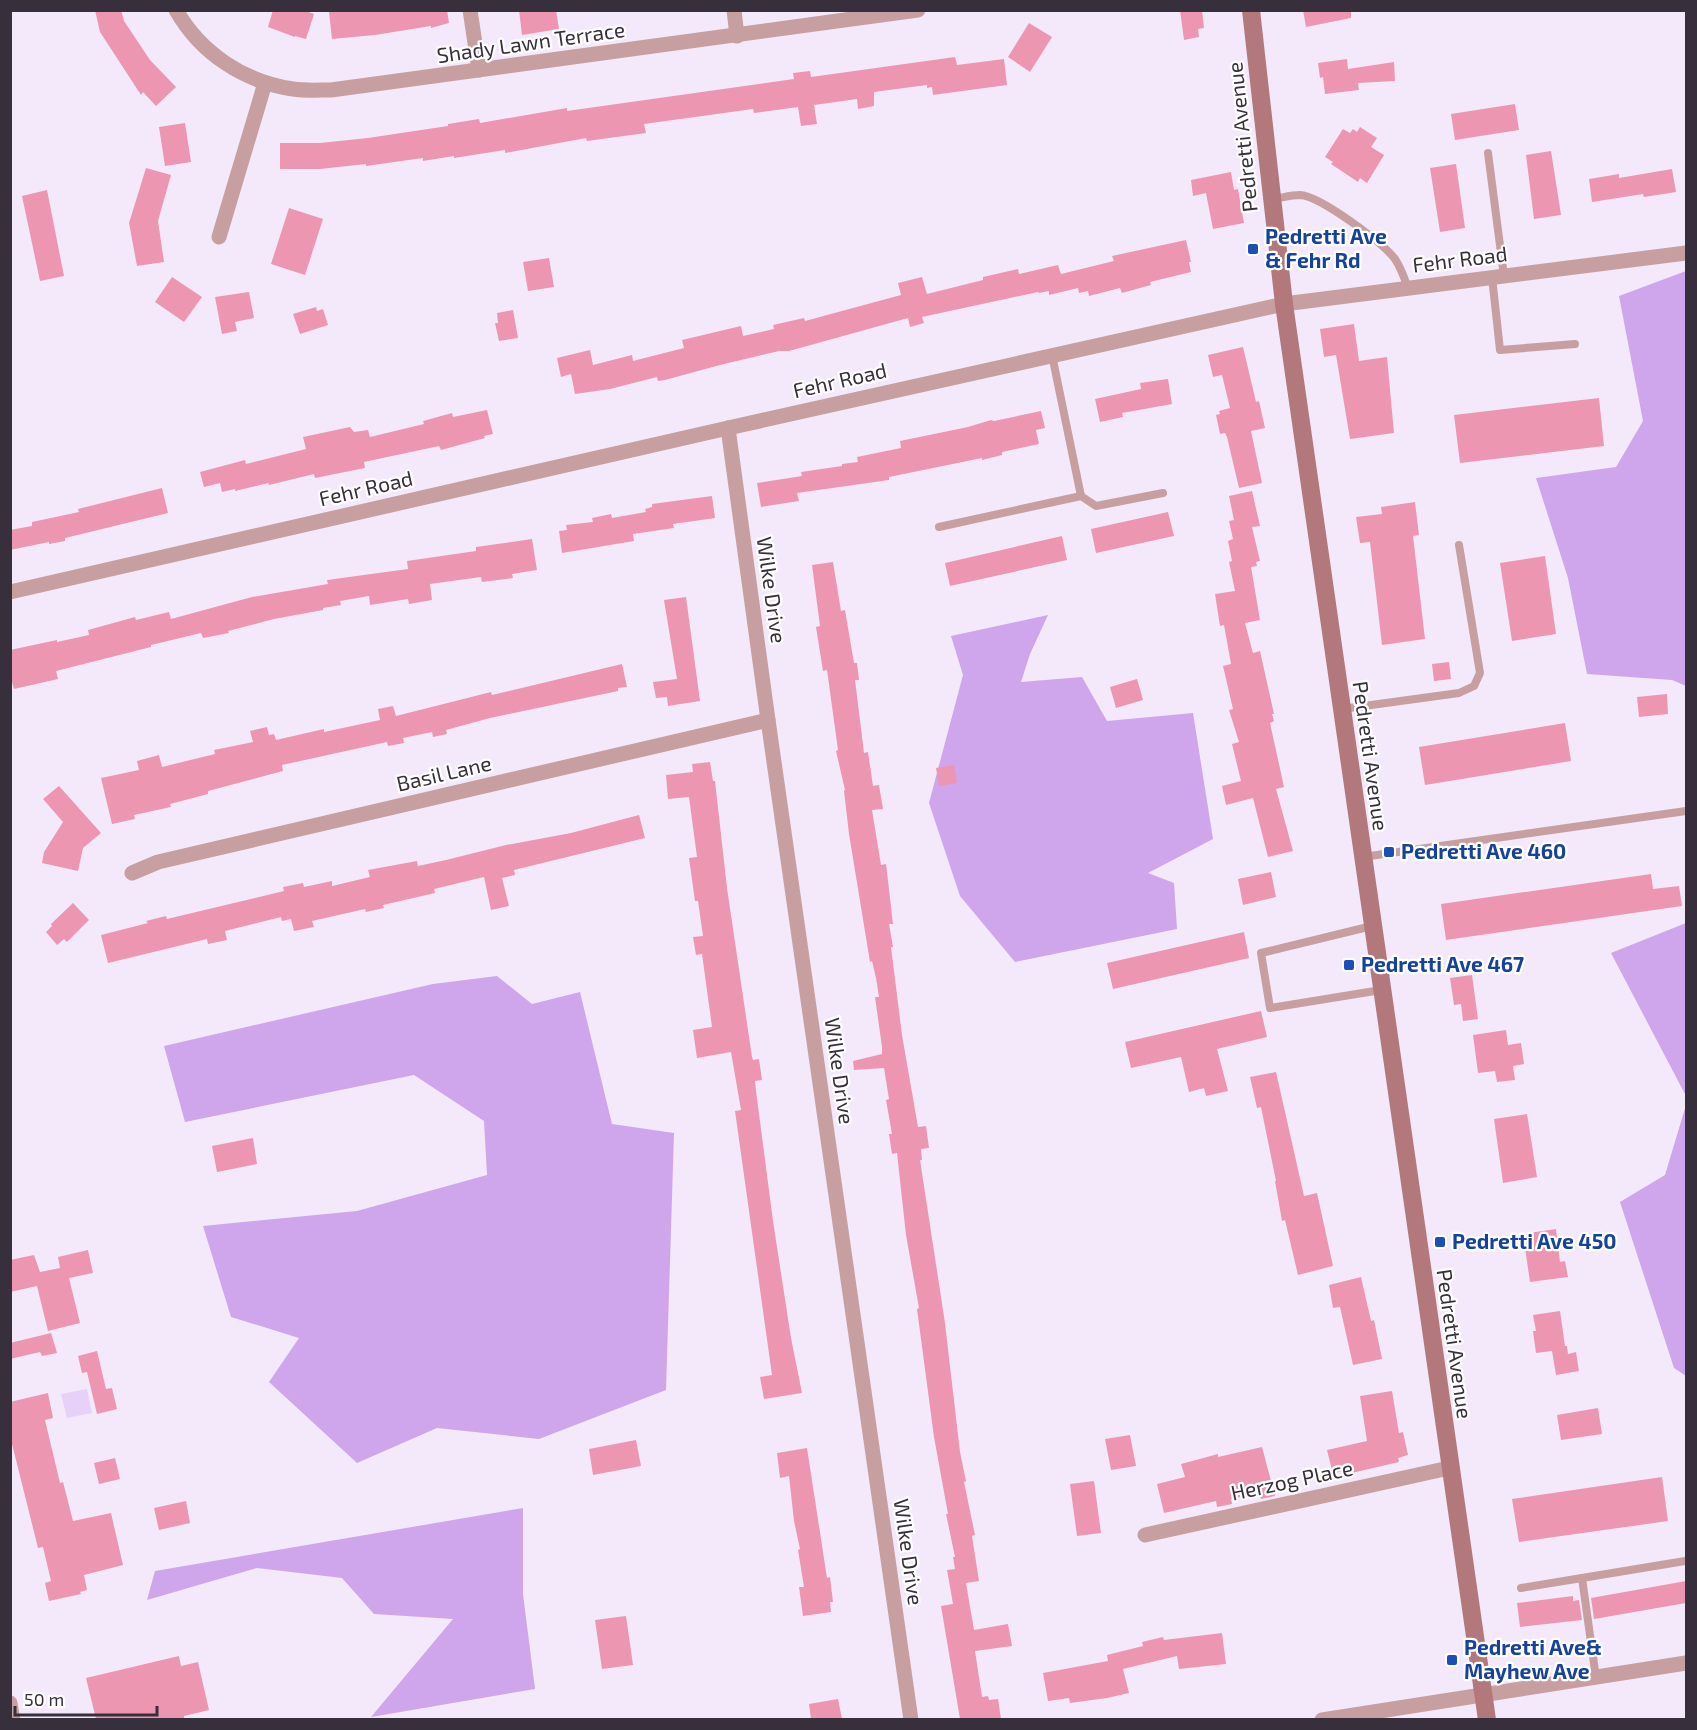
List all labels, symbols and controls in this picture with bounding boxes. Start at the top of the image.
street label: Shady Lawn Terrace [435,16,626,67]
street label: Pedretti Avenue [1221,61,1262,213]
place label: Pedretti Ave & Fehr Rd [1265,223,1387,272]
street label: Fehr Road [1411,240,1509,277]
marker: Pedretti Ave & Fehr Rd [1246,242,1260,256]
street label: Fehr Road [790,357,889,402]
street label: Fehr Road [316,465,415,510]
street label: Wilke Drive [753,535,792,645]
street label: Pedretti Avenue [1349,679,1394,832]
street label: Basil Lane [394,749,494,796]
place label: Pedretti Ave 460 [1401,838,1566,863]
marker: Pedretti Ave 460 [1382,845,1396,859]
place label: Pedretti Ave 467 [1361,951,1524,976]
marker: Pedretti Ave 467 [1342,958,1356,972]
street label: Wilke Drive [821,1016,860,1126]
place label: Pedretti Ave 450 [1452,1228,1617,1253]
marker: Pedretti Ave 450 [1433,1235,1447,1249]
street label: Pedretti Avenue [1433,1267,1478,1420]
street label: Herzog Place [1228,1454,1355,1505]
street label: Wilke Drive [890,1497,929,1607]
place label: Pedretti Ave& Mayhew Ave [1464,1634,1602,1684]
marker: Pedretti Ave& Mayhew Ave [1445,1653,1459,1667]
scale bar [15,1679,158,1717]
text: 50 m [24,1688,64,1710]

